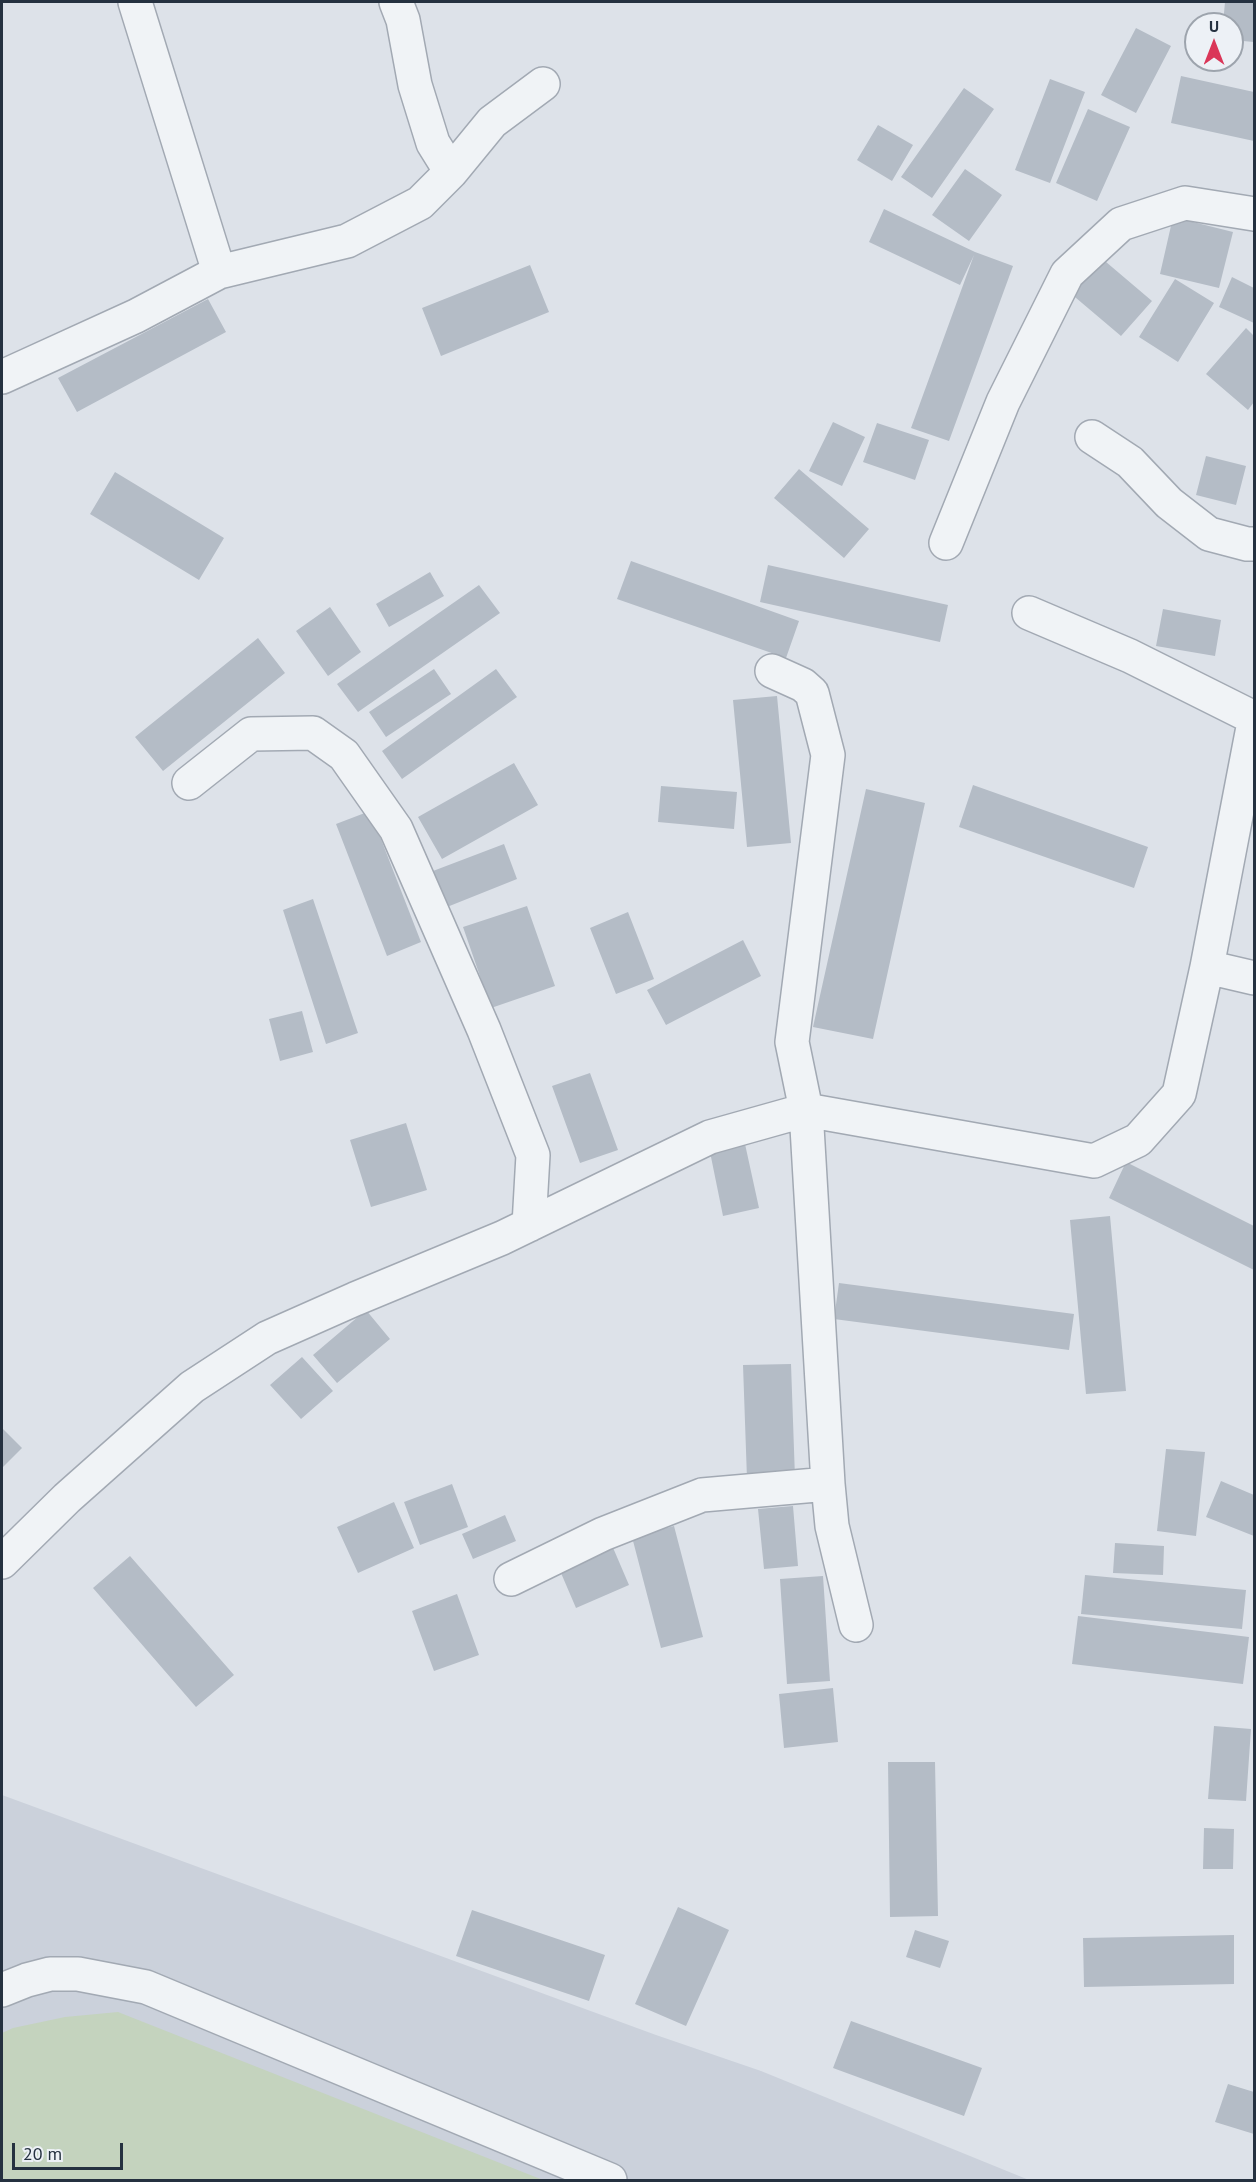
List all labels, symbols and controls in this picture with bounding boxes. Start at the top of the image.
north arrow [1184,12,1244,72]
text: U [1209,16,1219,36]
scale bar [15,2131,126,2169]
text: 20 m [23,2142,62,2165]

